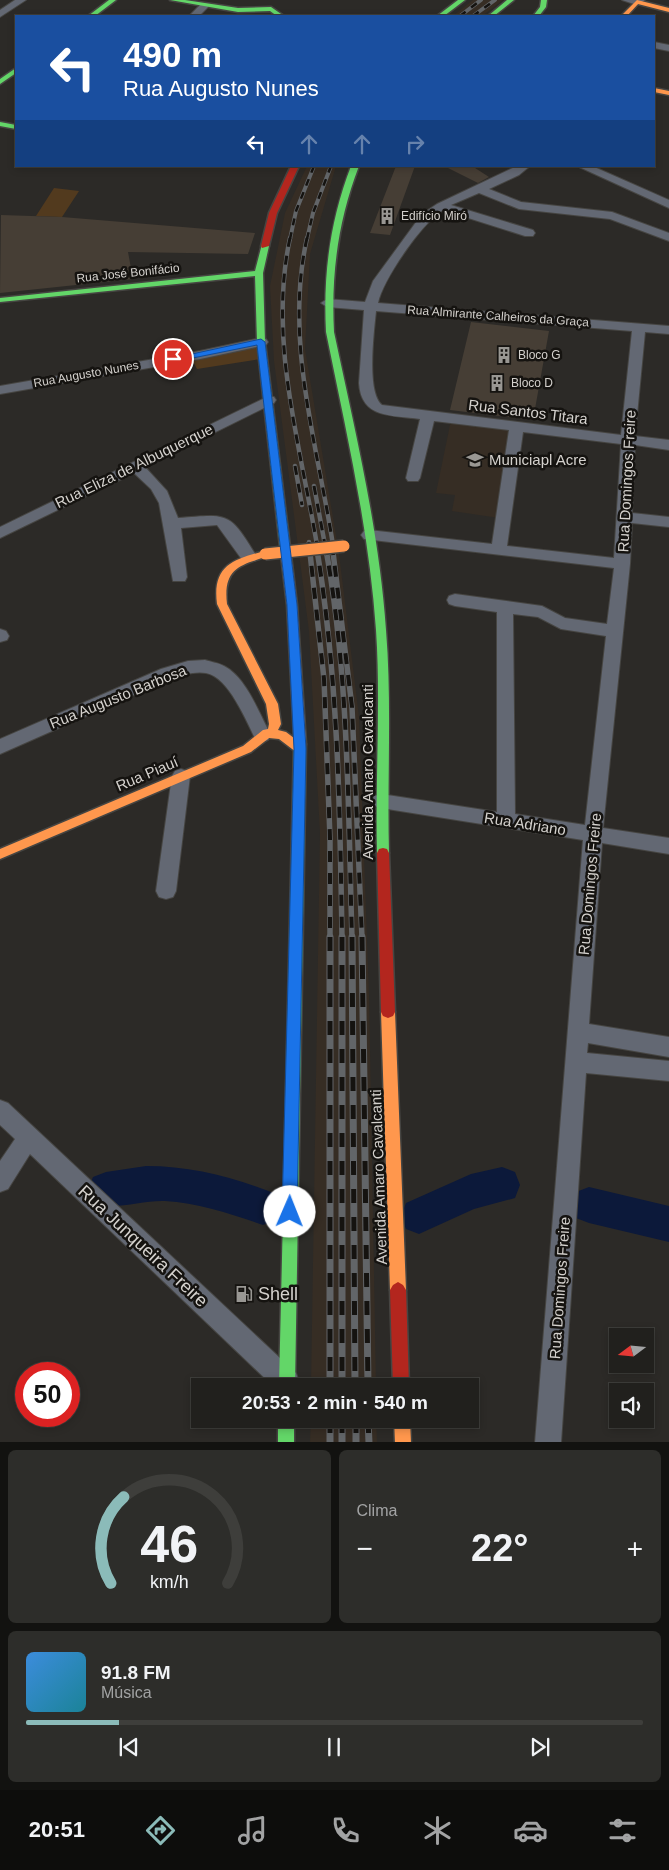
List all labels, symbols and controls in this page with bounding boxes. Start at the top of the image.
icon: left [40,35,105,100]
text: 490 m [123,35,222,74]
text: Rua Augusto Nunes [123,76,319,101]
icon: left [242,130,270,158]
icon: ahead [295,130,323,158]
icon: ahead [348,130,376,158]
icon: right [401,130,429,158]
building icon: Edifício Miró [377,206,397,226]
place label: Edifício Miró [401,209,467,223]
street label: Rua José Bonifácio [76,261,180,285]
street label: Rua Almirante Calheiros da Graça [407,303,590,329]
pin [152,338,194,380]
icon: arrive [159,345,187,373]
building icon: Bloco G [494,345,514,365]
place label: Bloco G [518,348,561,362]
street label: Rua Augusto Nunes [32,358,140,390]
building icon: Bloco D [487,373,507,393]
place label: Bloco D [511,376,553,390]
street label: Rua Santos Titara [467,396,589,427]
street label: Rua Domingos Freire [614,409,639,553]
street label: Rua Eliza de Albuquerque [52,420,215,511]
school or university icon: Municiapl Acre [465,450,485,470]
place label: Municiapl Acre [489,451,587,468]
street label: Rua Augusto Barbosa [47,661,189,732]
street label: Avenida Amaro Cavalcanti [359,684,376,860]
street label: Rua Piauí [113,753,181,794]
street label: Rua Adriano [483,809,567,838]
street label: Rua Domingos Freire [575,812,604,956]
street label: Avenida Amaro Cavalcanti [367,1089,390,1265]
street label: Rua Junqueira Freire [74,1181,212,1311]
position arrow [263,1185,315,1237]
street label: Rua Domingos Freire [546,1216,573,1360]
fuel station icon: Shell [234,1284,254,1304]
place label: Shell [258,1284,298,1304]
north arrow [609,1328,654,1372]
map controls [609,1328,654,1428]
speed limit sign: 50 [15,1362,80,1427]
button: sound [609,1383,654,1428]
text: 20:53 · 2 min · 540 m [242,1392,428,1413]
text: Clima [357,1502,397,1519]
text: 46 [140,1515,198,1573]
text: 22° [471,1527,528,1569]
text: − [357,1533,373,1564]
text: + [627,1533,643,1564]
text: km/h [150,1572,189,1592]
text: 91.8 FM [101,1662,171,1683]
text: Música [101,1684,152,1701]
icon: previous [115,1733,143,1761]
icon: pause [320,1733,348,1761]
icon: next [526,1733,554,1761]
icon: directions [143,1813,178,1848]
icon: music [235,1813,270,1848]
icon: phone [328,1813,363,1848]
icon: climate [420,1813,455,1848]
icon: car [513,1813,548,1848]
icon: filters [605,1813,640,1848]
text: 20:51 [29,1817,85,1842]

